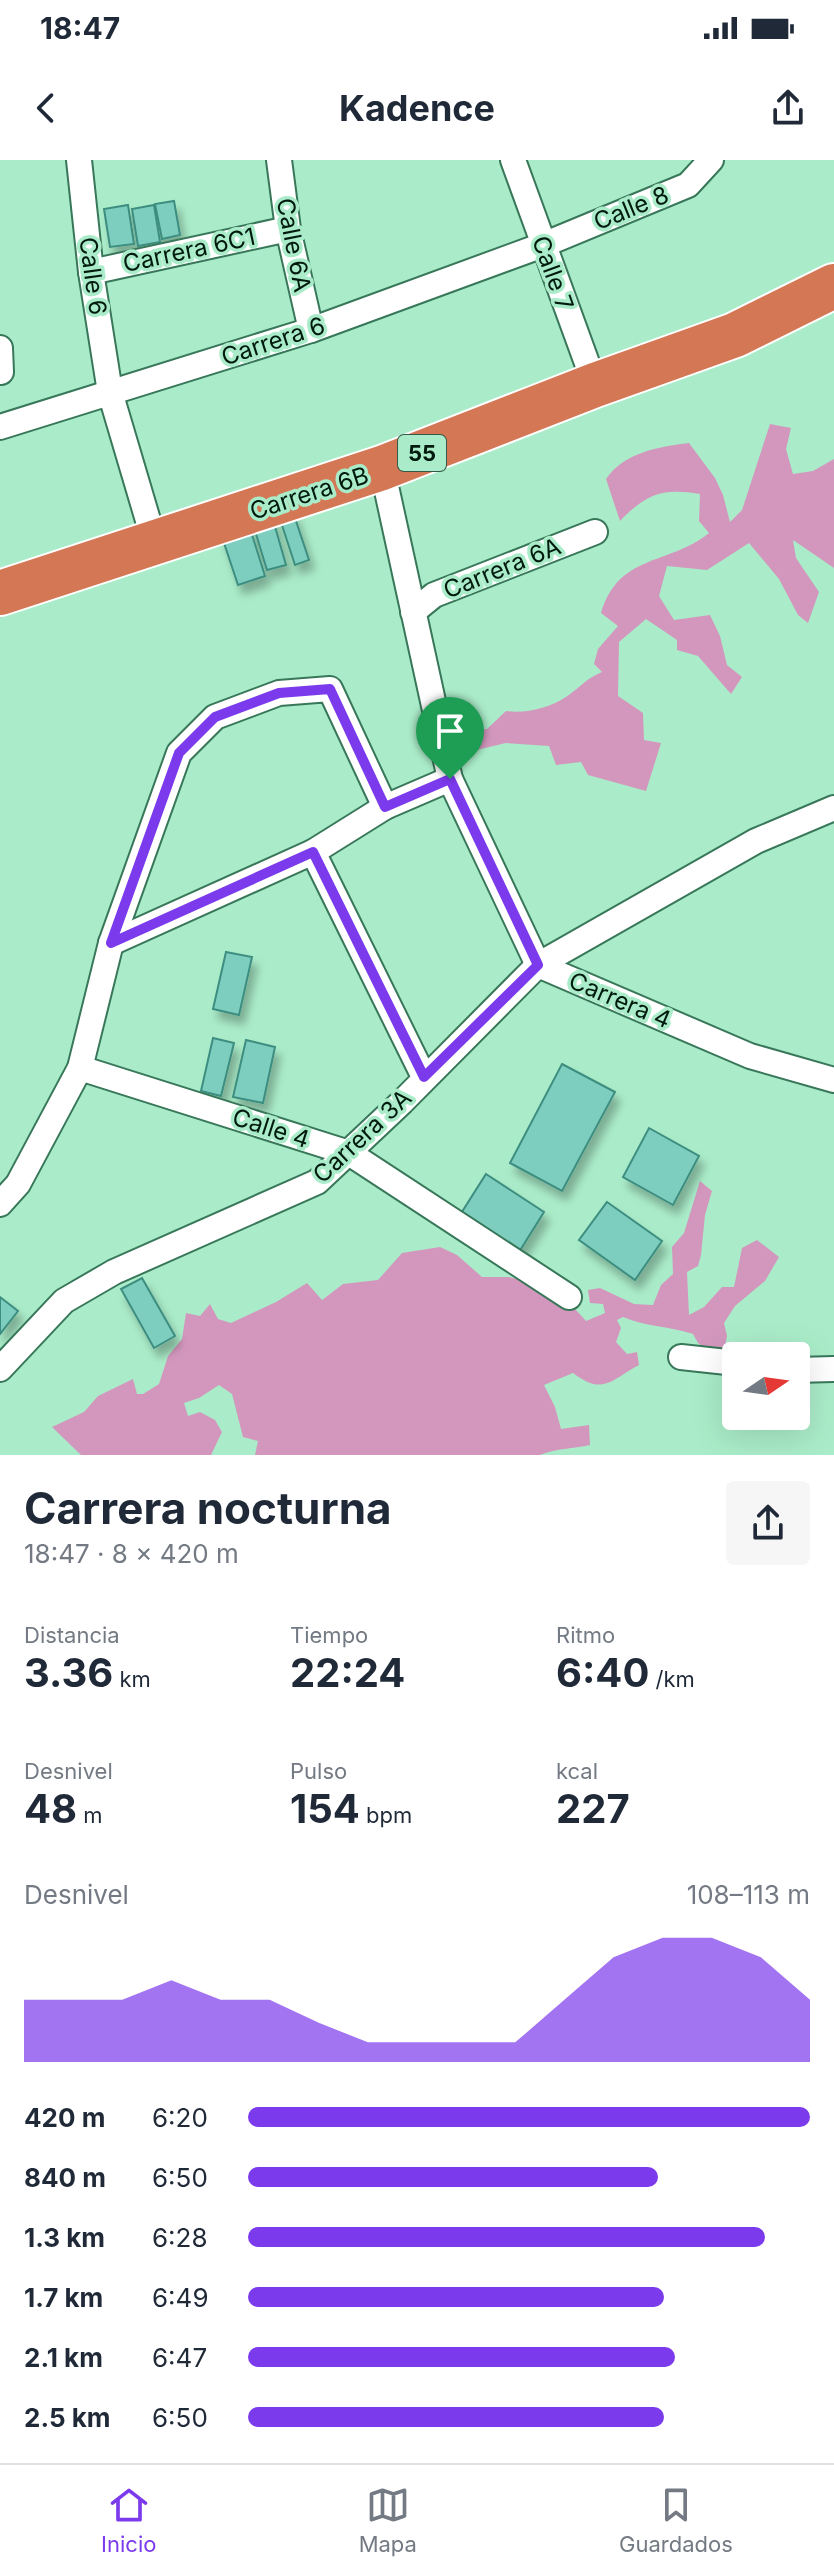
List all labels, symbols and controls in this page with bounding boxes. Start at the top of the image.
text: 18:47 [40,10,120,46]
icon: back [24,86,68,130]
text: Kadence [339,86,495,130]
icon: share [766,86,810,130]
street label: Calle 8 [589,180,673,236]
street label: Calle 6A [271,196,317,294]
street label: Carrera 6C1 [120,222,258,278]
street label: Calle 7 [526,232,580,314]
street label: Calle 6 [73,235,113,317]
street label: Carrera 6 [218,311,328,371]
road number: 55 [398,435,446,471]
street label: Carrera 6B [246,460,372,526]
street label: Carrera 6A [439,531,565,605]
pin [416,697,484,779]
icon: arrive [428,709,472,753]
street label: Carrera 4 [565,966,675,1034]
street label: Carrera 3A [307,1083,417,1189]
street label: Calle 4 [229,1102,313,1154]
north arrow [722,1342,810,1430]
map controls [722,1342,810,1430]
text: Carrera nocturna [24,1481,392,1535]
button: share [726,1481,810,1565]
text: 18:47 · 8 × 420 m [24,1538,239,1569]
text: Distancia [24,1622,120,1648]
text: Tiempo [290,1622,368,1648]
text: Ritmo [556,1622,615,1648]
text: 3.36 [24,1648,113,1697]
text: 22:24 [290,1648,405,1697]
text: 6:40 [556,1648,649,1697]
text: km [113,1666,151,1692]
text: /km [649,1666,695,1692]
text: Desnivel [24,1758,113,1784]
text: Pulso [290,1758,347,1784]
text: kcal [556,1758,598,1784]
text: 48 [24,1784,77,1833]
text: 154 [290,1784,360,1833]
text: 227 [556,1784,630,1833]
text: m [77,1802,103,1828]
text: bpm [360,1802,412,1828]
text: Desnivel [24,1879,129,1910]
text: 108–113 m [687,1879,810,1910]
text: 420 m [24,2102,105,2133]
text: 6:20 [152,2102,208,2133]
text: 840 m [24,2162,106,2193]
text: 6:50 [152,2162,208,2193]
text: 1.3 km [24,2222,105,2253]
text: 6:28 [152,2222,208,2253]
text: 1.7 km [24,2282,103,2313]
text: 6:49 [152,2282,209,2313]
text: 2.1 km [24,2342,103,2373]
text: 6:47 [152,2342,207,2373]
text: 2.5 km [24,2402,110,2433]
text: 6:50 [152,2402,208,2433]
tab: Inicio [101,2483,156,2557]
tab: Mapa [359,2483,417,2557]
tab: Guardados [619,2483,733,2557]

